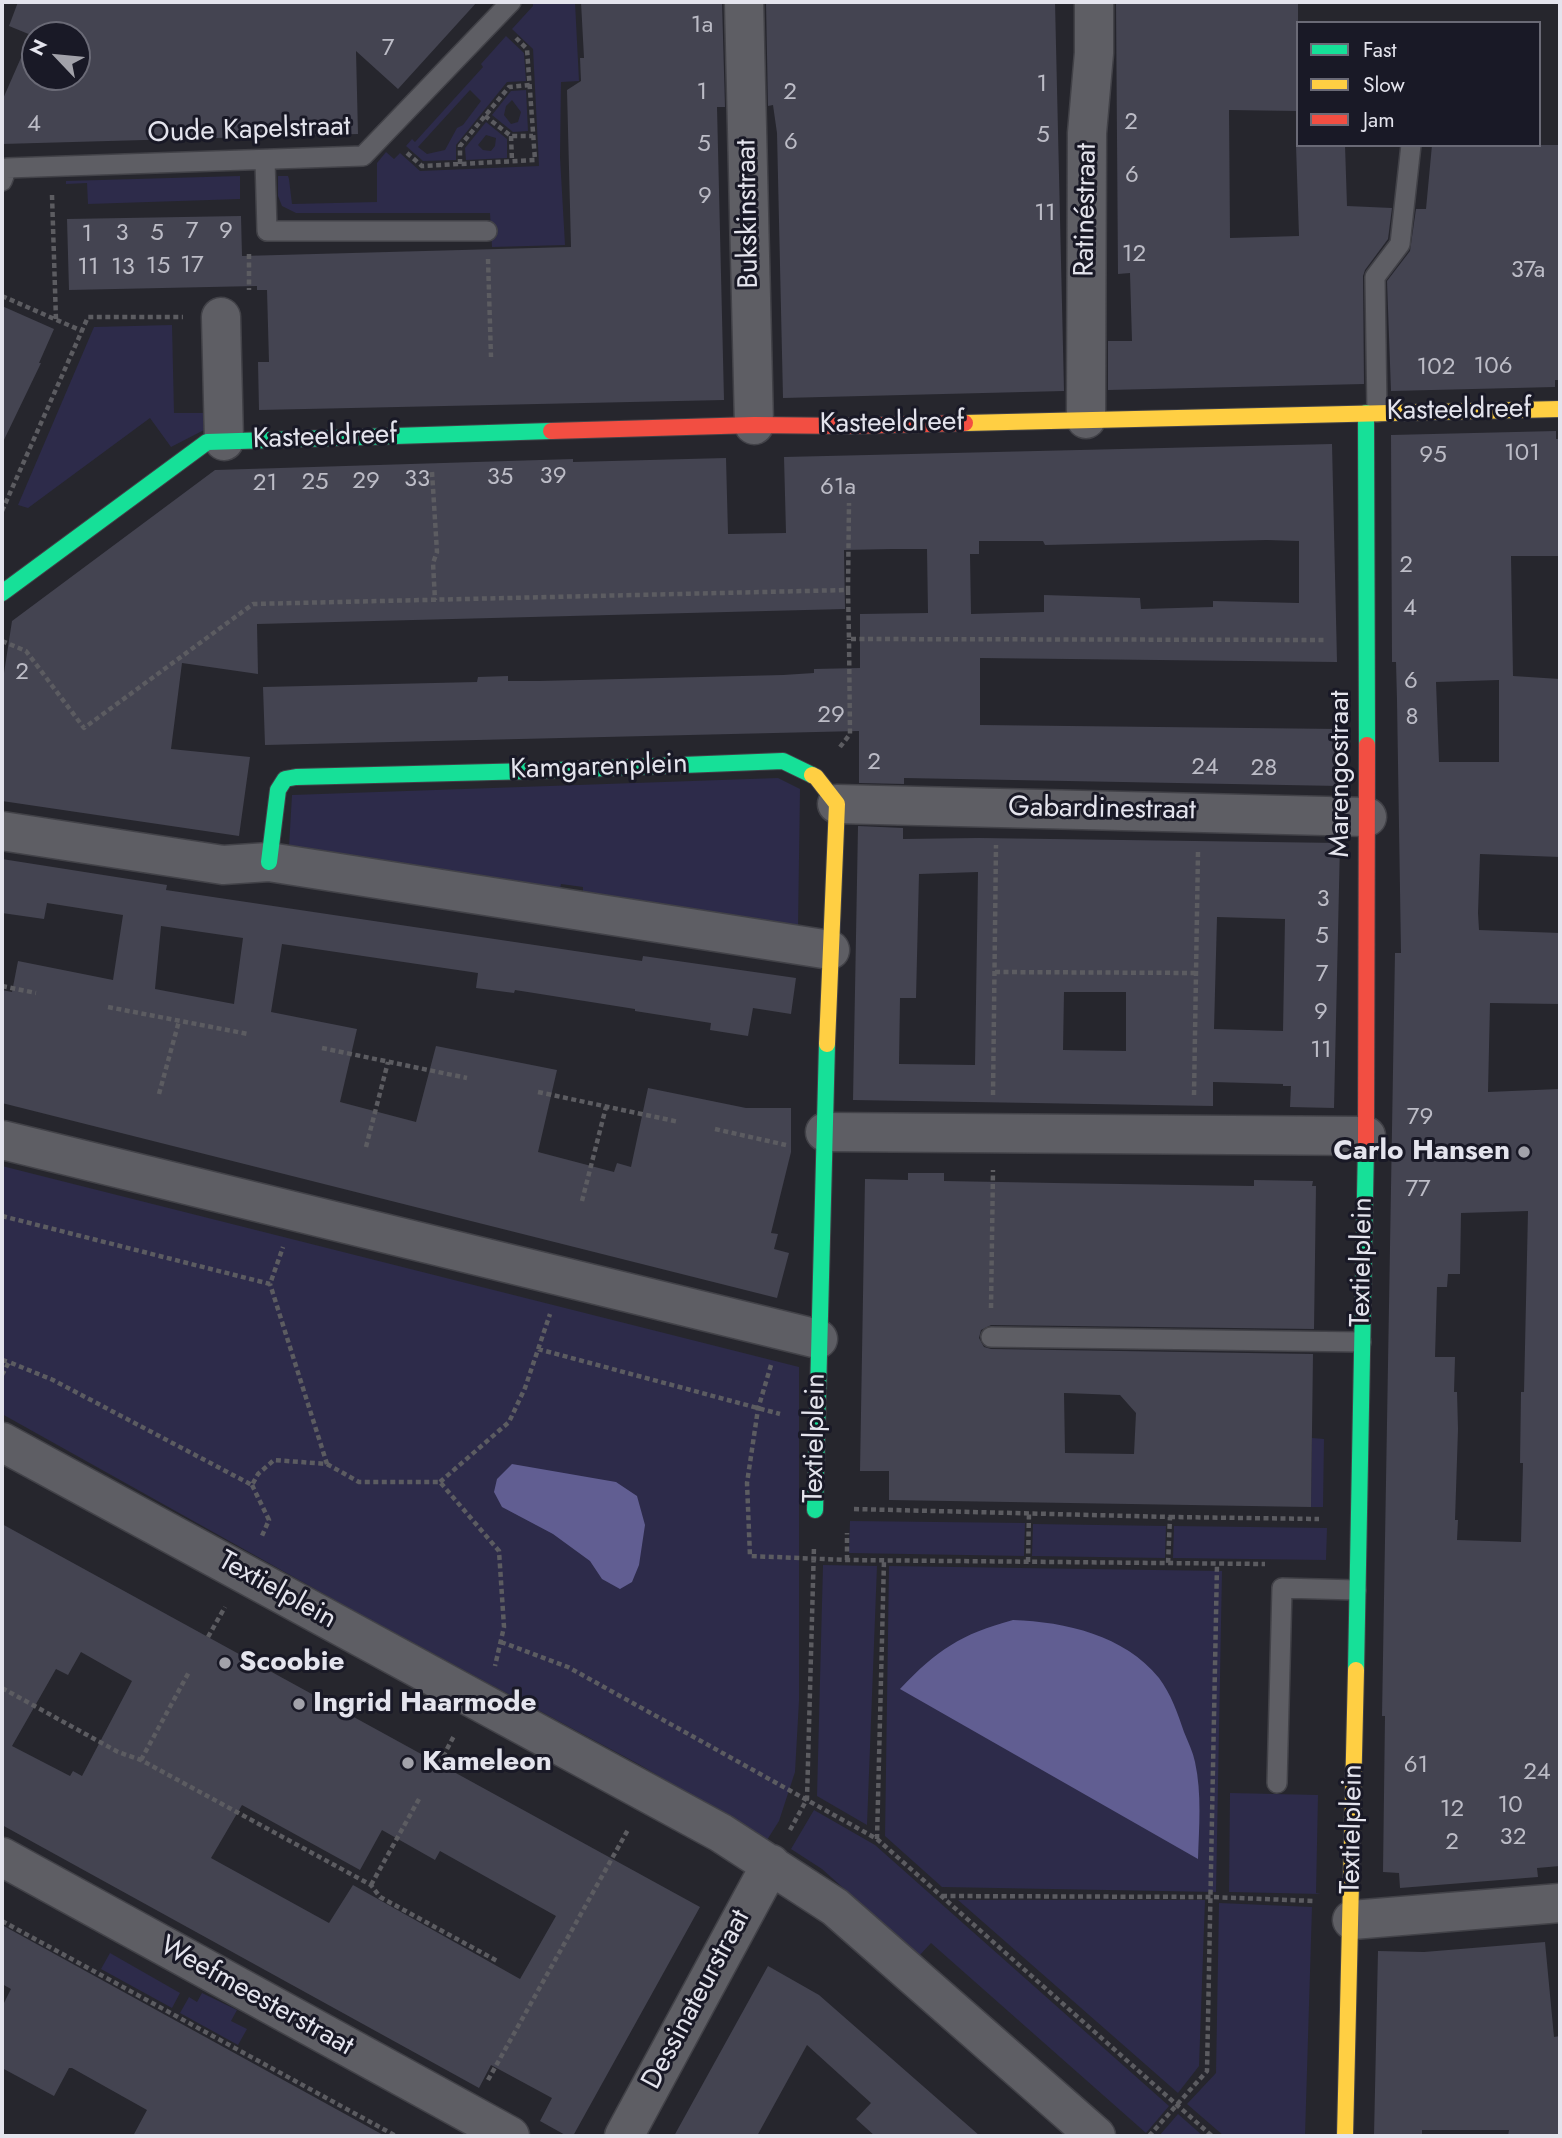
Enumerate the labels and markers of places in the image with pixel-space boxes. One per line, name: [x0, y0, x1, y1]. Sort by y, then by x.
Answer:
place label: Carlo Hansen: [1333, 1135, 1510, 1169]
marker: Carlo Hansen: [1516, 1144, 1532, 1160]
place label: Scoobie: [239, 1646, 344, 1680]
marker: Scoobie: [217, 1655, 233, 1671]
place label: Ingrid Haarmode: [313, 1687, 537, 1721]
marker: Ingrid Haarmode: [291, 1696, 307, 1712]
place label: Kameleon: [422, 1746, 552, 1780]
marker: Kameleon: [400, 1755, 416, 1771]

